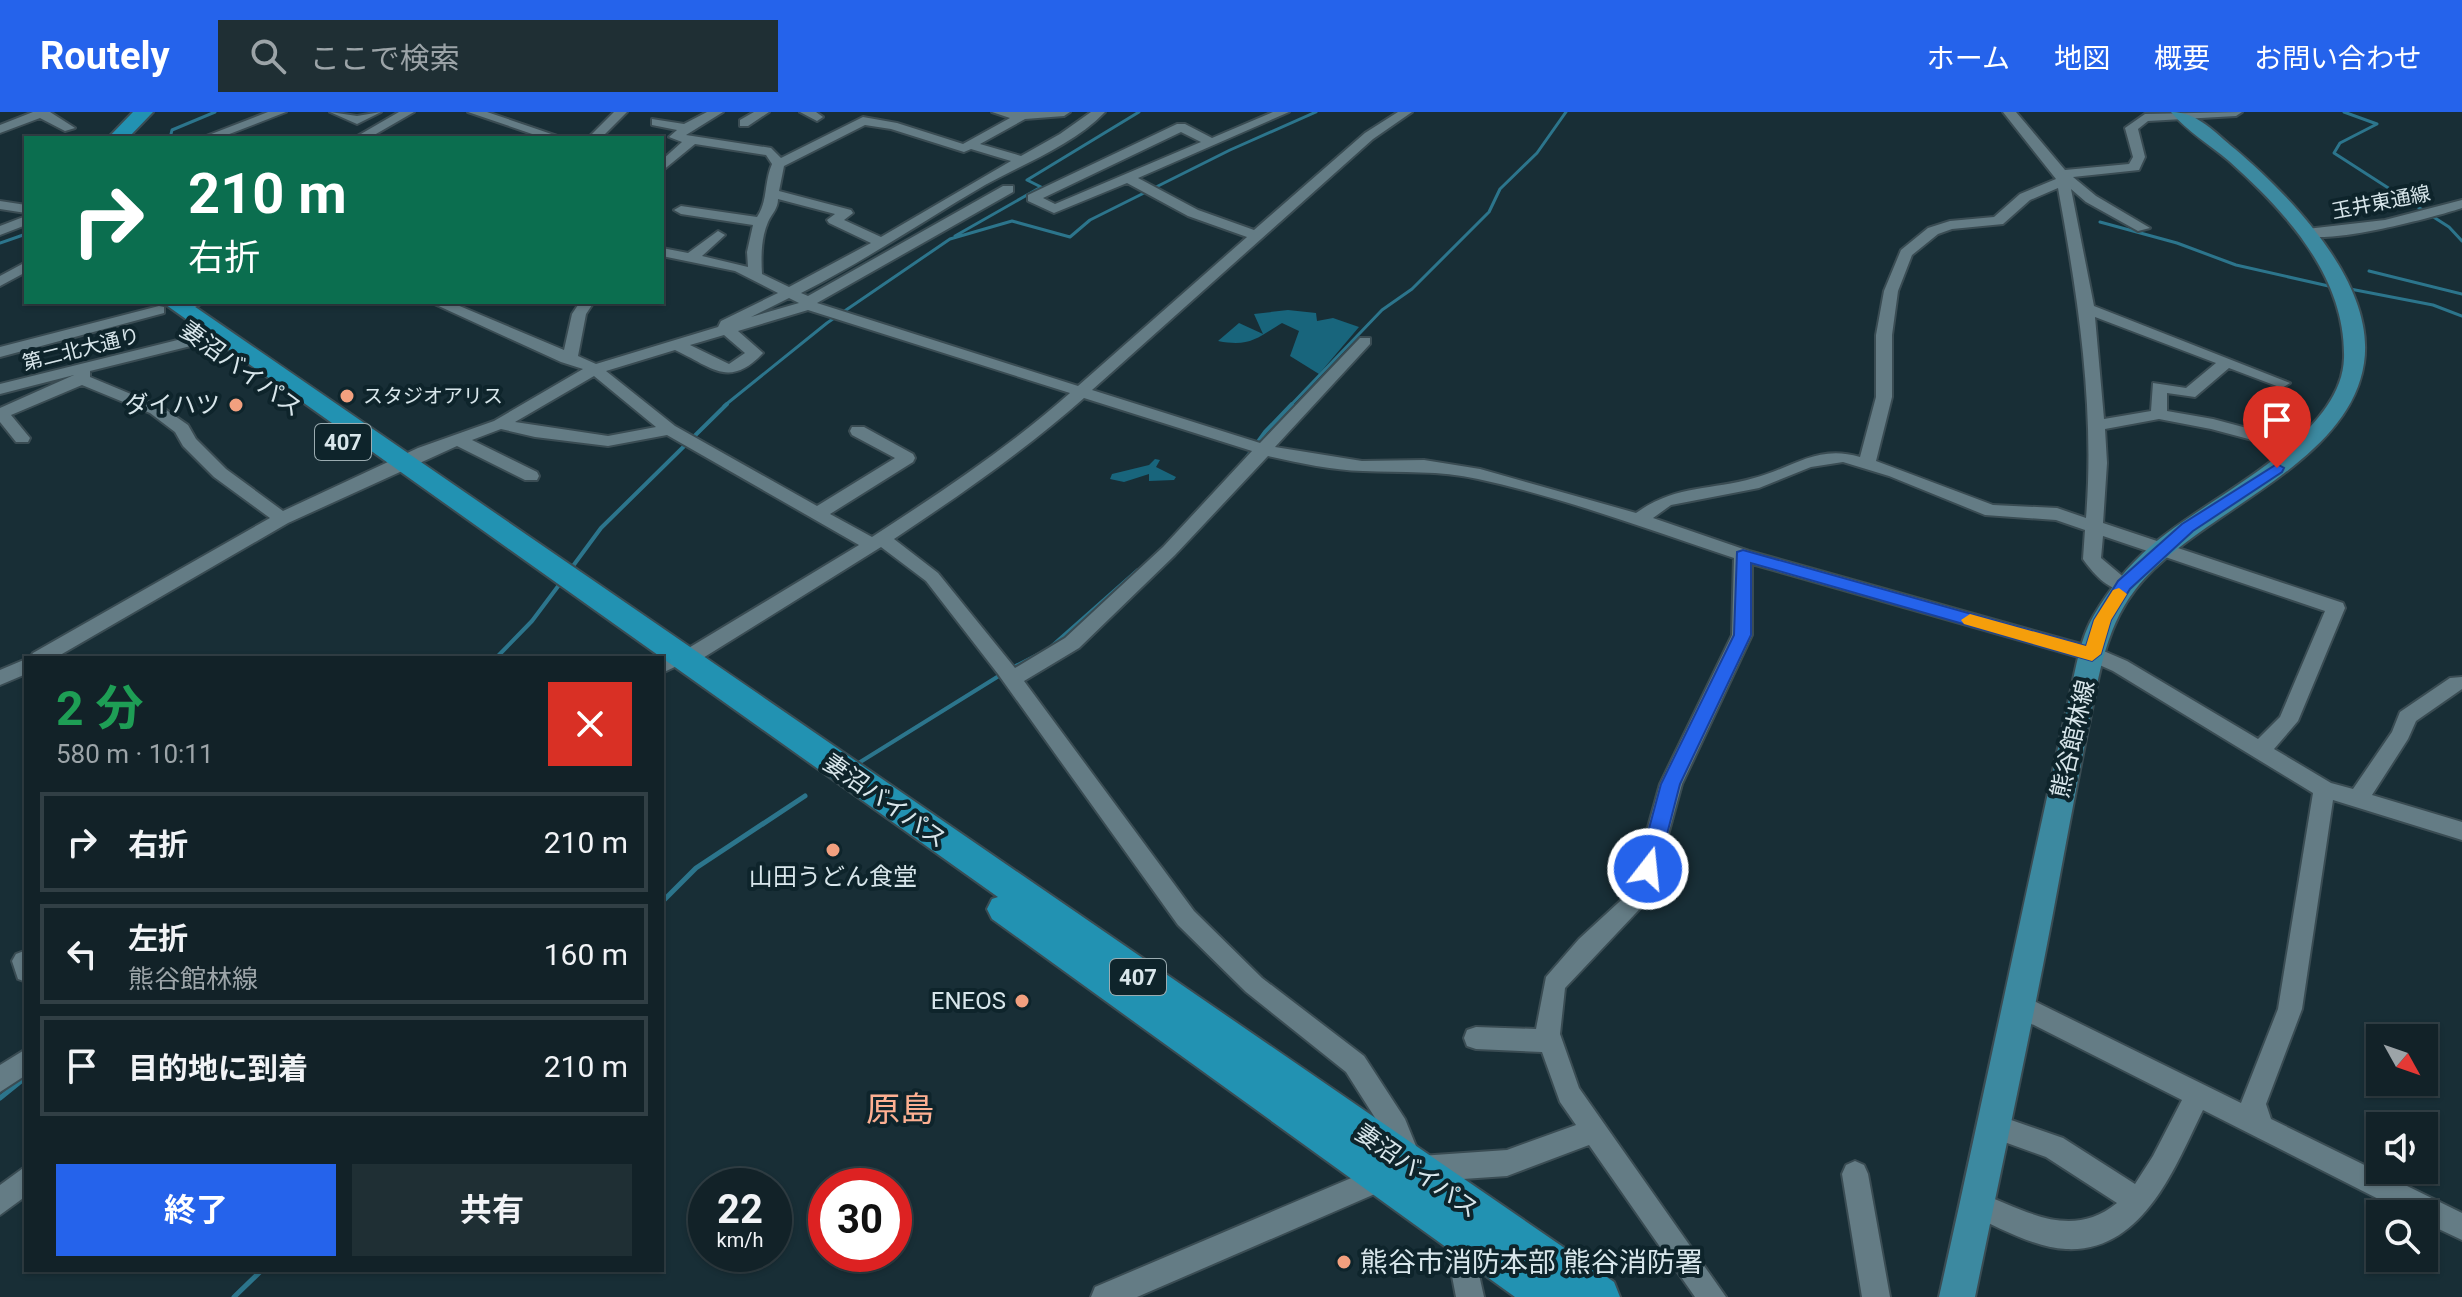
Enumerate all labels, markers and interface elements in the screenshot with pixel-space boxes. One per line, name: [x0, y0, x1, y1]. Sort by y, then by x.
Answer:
search box: [218, 20, 778, 92]
text: Routely: [40, 34, 170, 78]
icon: search: [246, 34, 290, 78]
text: ここで検索: [310, 41, 460, 76]
text: ホーム: [1927, 42, 2010, 75]
text: 地図: [2054, 42, 2110, 75]
text: 概要: [2154, 42, 2210, 75]
text: お問い合わせ: [2254, 42, 2422, 75]
text: 210 m: [188, 161, 347, 227]
icon: right: [56, 168, 160, 272]
street label: 玉井東通線: [2330, 181, 2432, 223]
text: 右折: [188, 237, 260, 279]
street label: 妻沼バイパス: [175, 315, 307, 423]
street label: 第二北大通り: [20, 323, 142, 375]
place label: スタジオアリス: [363, 384, 503, 408]
pin: [2243, 386, 2311, 468]
marker: スタジオアリス: [338, 387, 356, 405]
place label: ダイハツ: [124, 391, 220, 419]
marker: ダイハツ: [227, 396, 245, 414]
icon: arrive: [2255, 398, 2299, 442]
road number: 407: [315, 424, 371, 460]
street label: 熊谷館林線: [2046, 677, 2100, 801]
text: 2 分: [56, 680, 143, 737]
button: close: [548, 682, 632, 766]
text: 580 m · 10:11: [56, 739, 214, 769]
street label: 妻沼バイパス: [818, 748, 952, 854]
icon: right: [60, 820, 104, 864]
text: 210 m: [544, 825, 628, 860]
text: 右折: [128, 827, 188, 862]
position arrow: [1606, 827, 1690, 911]
marker: 山田うどん食堂: [824, 841, 842, 859]
place label: 山田うどん食堂: [749, 863, 917, 891]
text: 左折: [128, 921, 188, 956]
icon: left: [60, 932, 104, 976]
text: 160 m: [544, 937, 628, 972]
road number: 407: [1110, 959, 1166, 995]
text: 熊谷館林線: [128, 964, 258, 994]
place label: ENEOS: [931, 987, 1006, 1015]
marker: ENEOS: [1013, 992, 1031, 1010]
north arrow: [2366, 1024, 2438, 1096]
map controls: [2366, 1024, 2438, 1272]
icon: arrive: [60, 1044, 104, 1088]
text: 210 m: [544, 1049, 628, 1084]
text: 目的地に到着: [128, 1051, 308, 1086]
district label: 原島: [866, 1089, 934, 1129]
button: sound: [2366, 1112, 2438, 1184]
street label: 妻沼バイパス: [1350, 1118, 1484, 1224]
button: 終了: [56, 1164, 336, 1256]
button: 共有: [352, 1164, 632, 1256]
speed limit sign: 30: [808, 1168, 912, 1272]
text: 22: [717, 1186, 763, 1233]
button: search: [2366, 1200, 2438, 1272]
text: km/h: [717, 1228, 763, 1252]
place label: 熊谷市消防本部 熊谷消防署: [1360, 1246, 1703, 1279]
marker: 熊谷市消防本部 熊谷消防署: [1335, 1253, 1353, 1271]

